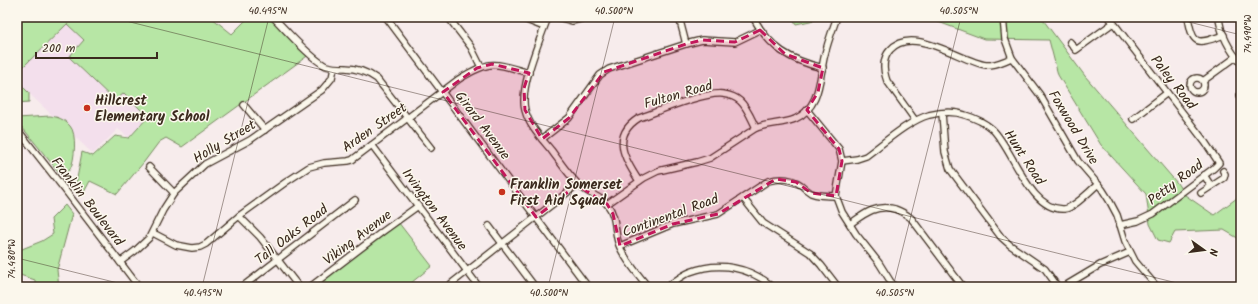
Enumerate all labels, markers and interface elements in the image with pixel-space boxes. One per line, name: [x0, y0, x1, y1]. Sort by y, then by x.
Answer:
text: 40.495°N: [249, 3, 288, 19]
text: 40.500°N: [595, 3, 633, 19]
text: 40.505°N: [940, 3, 979, 19]
text: 74.490°W: [1240, 14, 1256, 54]
scale bar: [36, 34, 157, 60]
text: 200 m: [42, 39, 76, 58]
street label: Paley Road: [1145, 51, 1202, 115]
street label: Fulton Road: [641, 74, 716, 115]
street label: Girard Avenue: [449, 86, 516, 165]
street label: Foxwood Drive: [1042, 86, 1104, 170]
place label: Hillcrest Elementary School: [95, 90, 210, 128]
street label: Arden Street: [338, 97, 412, 158]
marker: Hillcrest Elementary School: [82, 103, 92, 113]
street label: Holly Street: [189, 114, 261, 169]
street label: Hunt Road: [998, 125, 1051, 191]
street label: Franklin Boulevard: [45, 152, 130, 252]
street label: Petty Road: [1143, 154, 1209, 211]
street label: Irvington Avenue: [396, 164, 473, 256]
place label: Franklin Somerset First Aid Squad: [510, 174, 623, 212]
marker: Franklin Somerset First Aid Squad: [497, 187, 507, 197]
street label: Continental Road: [619, 188, 723, 244]
street label: Tall Oaks Road: [250, 198, 334, 271]
street label: Viking Avenue: [318, 204, 397, 271]
north arrow: [1184, 230, 1224, 270]
text: 74.480°W: [4, 239, 20, 279]
text: N: [1203, 247, 1222, 258]
text: 40.495°N: [184, 285, 223, 301]
text: 40.500°N: [530, 285, 568, 301]
text: 40.505°N: [876, 285, 915, 301]

